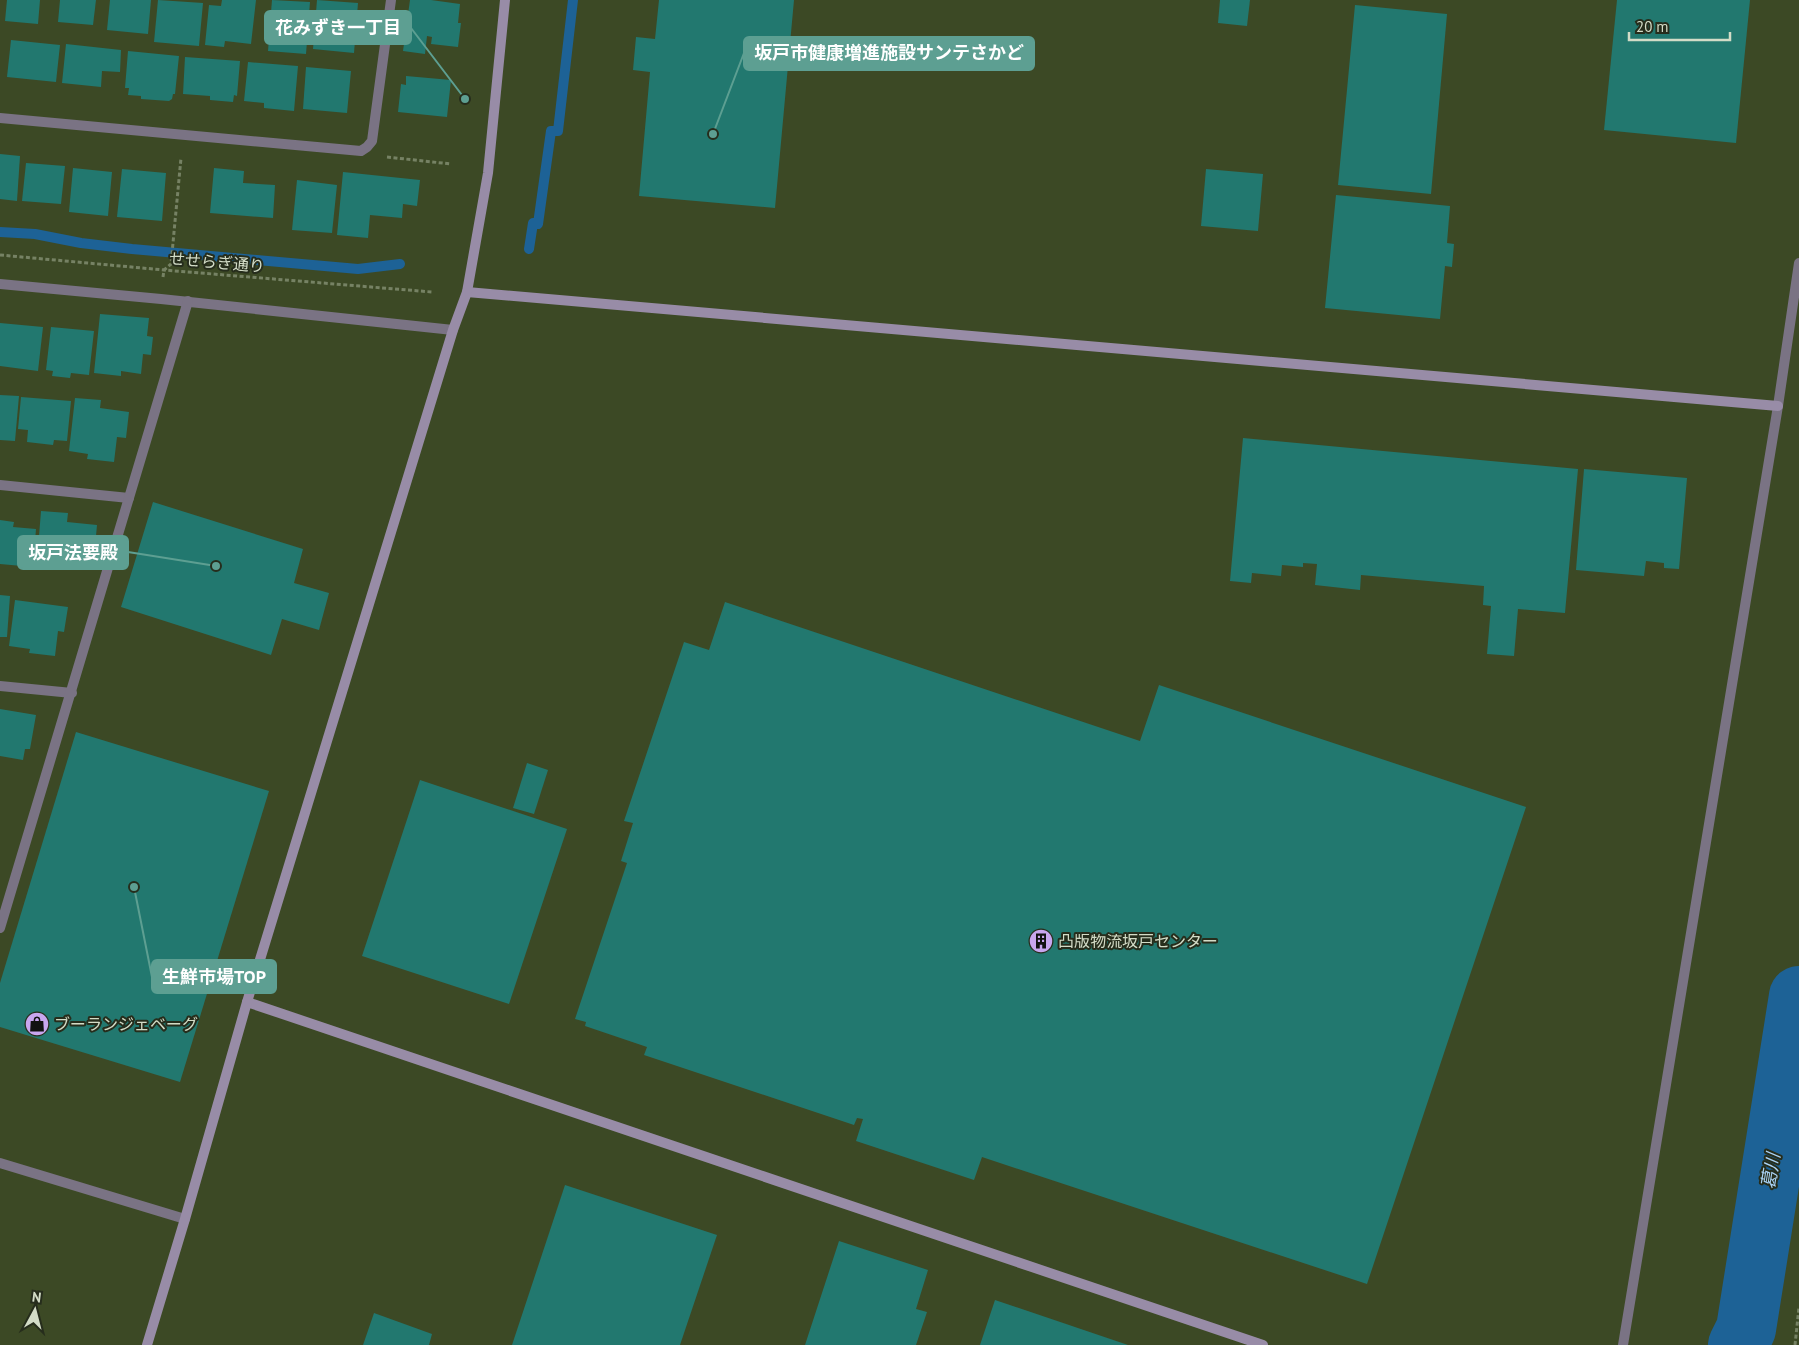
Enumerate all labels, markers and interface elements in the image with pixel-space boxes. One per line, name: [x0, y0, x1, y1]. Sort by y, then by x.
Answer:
scale bar: [1629, 10, 1730, 42]
callout: 花みずき一丁目: [265, 11, 411, 44]
text: 花みずき一丁目: [275, 16, 401, 39]
text: 20 m: [1636, 17, 1669, 36]
callout: 坂戸市健康増進施設サンテさかど: [744, 37, 1034, 70]
text: 坂戸市健康増進施設サンテさかど: [754, 41, 1024, 64]
street label: せせらぎ通り: [168, 248, 266, 276]
callout: 坂戸法要殿: [18, 536, 128, 569]
text: 坂戸法要殿: [28, 541, 118, 564]
building icon: 凸版物流坂戸センター: [1028, 928, 1054, 954]
place label: 凸版物流坂戸センター: [1058, 931, 1218, 951]
callout: 生鮮市場TOP: [152, 960, 276, 993]
text: 生鮮市場TOP: [162, 965, 266, 988]
shop icon: ブーランジェベーグ: [24, 1011, 50, 1037]
place label: ブーランジェベーグ: [54, 1014, 198, 1034]
water label: 葛川: [1756, 1149, 1785, 1190]
north arrow: [10, 1285, 60, 1335]
text: N: [31, 1288, 42, 1307]

